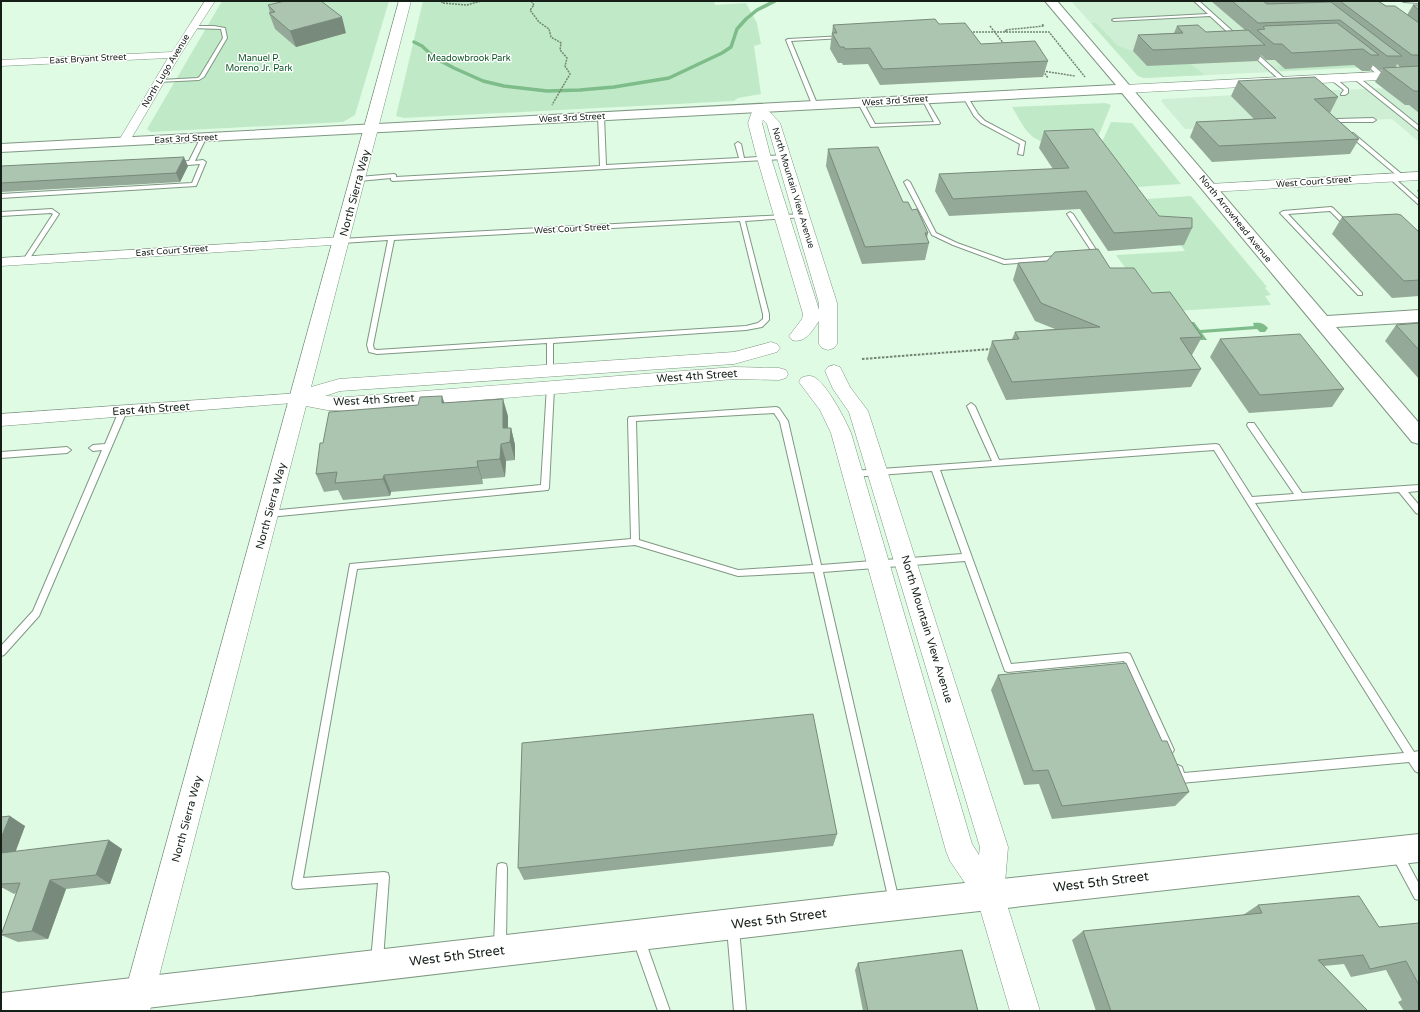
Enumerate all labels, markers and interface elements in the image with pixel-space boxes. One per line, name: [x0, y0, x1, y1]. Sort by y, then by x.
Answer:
street label: North Lugo Avenue: [140, 32, 192, 110]
street label: East Bryant Street: [49, 51, 127, 67]
park label: Manuel P. Moreno Jr. Park: [225, 53, 293, 74]
park label: Meadowbrook Park: [427, 53, 511, 64]
street label: West 3rd Street: [861, 93, 929, 109]
street label: West 3rd Street: [538, 111, 606, 125]
street label: North Mountain View Avenue: [769, 126, 817, 250]
street label: East 3rd Street: [154, 132, 219, 146]
street label: North Sierra Way: [337, 148, 373, 238]
street label: North Arrowhead Avenue: [1196, 173, 1274, 265]
street label: West Court Street: [1276, 174, 1353, 190]
street label: West Court Street: [534, 221, 611, 236]
street label: East Court Street: [135, 243, 209, 259]
street label: West 4th Street: [656, 367, 738, 385]
street label: West 4th Street: [333, 391, 415, 409]
street label: East 4th Street: [112, 400, 190, 418]
street label: North Sierra Way: [253, 461, 289, 551]
street label: North Mountain View Avenue: [898, 554, 956, 704]
street label: North Sierra Way: [169, 774, 205, 864]
street label: West 5th Street: [1052, 868, 1150, 896]
street label: West 5th Street: [730, 905, 828, 933]
street label: West 5th Street: [408, 942, 506, 970]

